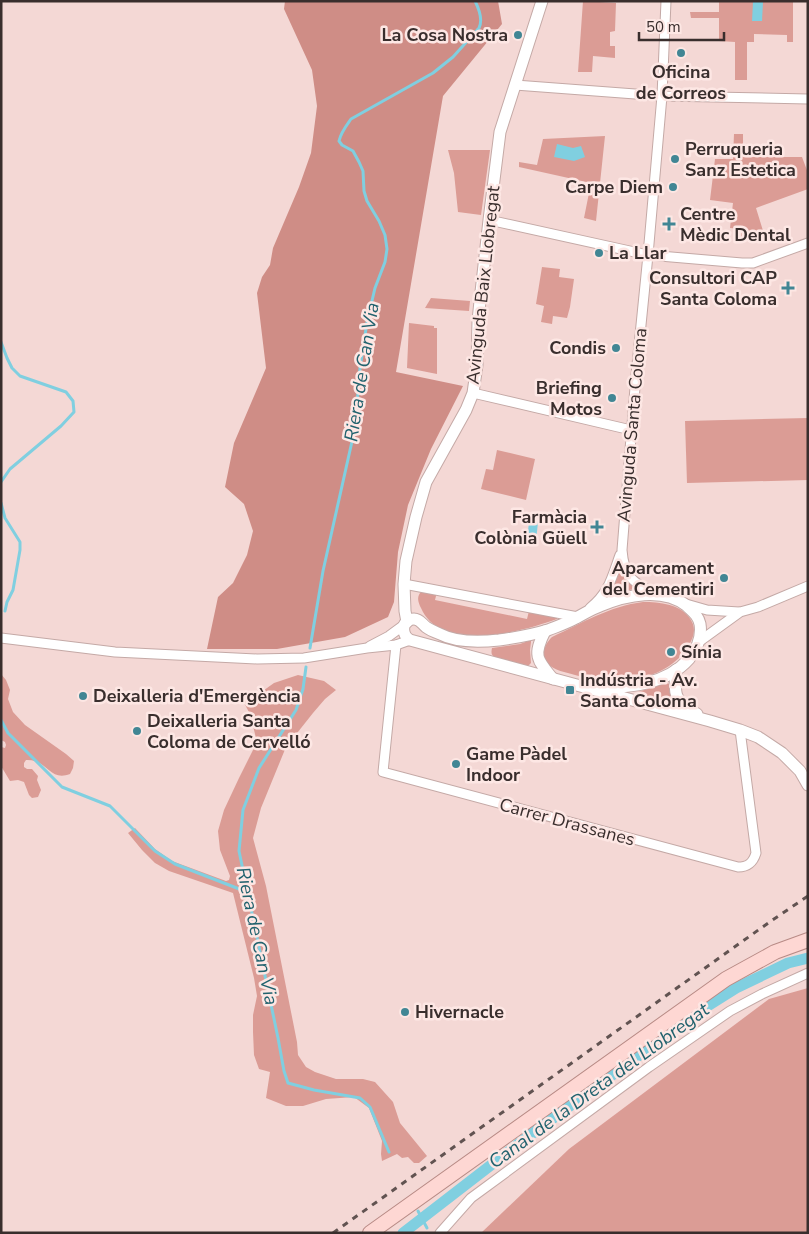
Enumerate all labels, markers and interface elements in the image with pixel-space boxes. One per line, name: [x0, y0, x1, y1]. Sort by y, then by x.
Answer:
scale bar: [639, 10, 724, 42]
text: 50 m: [646, 17, 681, 37]
place label: La Cosa Nostra: [381, 23, 508, 47]
marker: La Cosa Nostra: [512, 29, 524, 41]
marker: Oficina de Correos: [675, 47, 687, 59]
place label: Oficina de Correos: [636, 60, 726, 105]
place label: Perruqueria Sanz Estetica: [685, 137, 796, 182]
marker: Perruqueria Sanz Estetica: [669, 153, 681, 165]
place label: Carpe Diem: [565, 175, 663, 199]
marker: Carpe Diem: [667, 181, 679, 193]
street label: Avinguda Baix Llobregat: [461, 184, 505, 385]
place label: Centre Mèdic Dental: [680, 202, 791, 247]
marker: Centre Mèdic Dental: [662, 217, 676, 231]
place label: La Llar: [609, 241, 667, 265]
marker: La Llar: [593, 247, 605, 259]
place label: Consultori CAP Santa Coloma: [649, 266, 777, 311]
marker: Consultori CAP Santa Coloma: [781, 281, 795, 295]
water label: Riera de Can Via: [338, 300, 386, 444]
street label: Avinguda Santa Coloma: [612, 327, 652, 523]
place label: Condis: [549, 336, 606, 360]
marker: Condis: [610, 342, 622, 354]
place label: Briefing Motos: [536, 376, 602, 421]
marker: Briefing Motos: [606, 392, 618, 404]
place label: Farmàcia Colònia Güell: [474, 505, 587, 550]
marker: Farmàcia Colònia Güell: [591, 521, 603, 533]
place label: Aparcament del Cementiri: [602, 556, 714, 601]
marker: Aparcament del Cementiri: [718, 572, 730, 584]
place label: Sínia: [681, 640, 722, 664]
marker: Sínia: [665, 646, 677, 658]
place label: Indústria - Av. Santa Coloma: [580, 668, 697, 713]
place label: Deixalleria d'Emergència: [93, 684, 301, 708]
marker: Indústria - Av. Santa Coloma: [564, 684, 576, 696]
marker: Deixalleria d'Emergència: [77, 690, 89, 702]
place label: Deixalleria Santa Coloma de Cervelló: [147, 709, 311, 754]
marker: Deixalleria Santa Coloma de Cervelló: [131, 725, 143, 737]
place label: Game Pàdel Indoor: [466, 742, 567, 787]
marker: Game Pàdel Indoor: [450, 758, 462, 770]
street label: Carrer Drassanes: [497, 792, 637, 852]
water label: Riera de Can Via: [230, 864, 284, 1008]
water label: Canal de la Dreta del Llobregat: [483, 996, 716, 1175]
place label: Hivernacle: [415, 1000, 504, 1024]
marker: Hivernacle: [399, 1006, 411, 1018]

